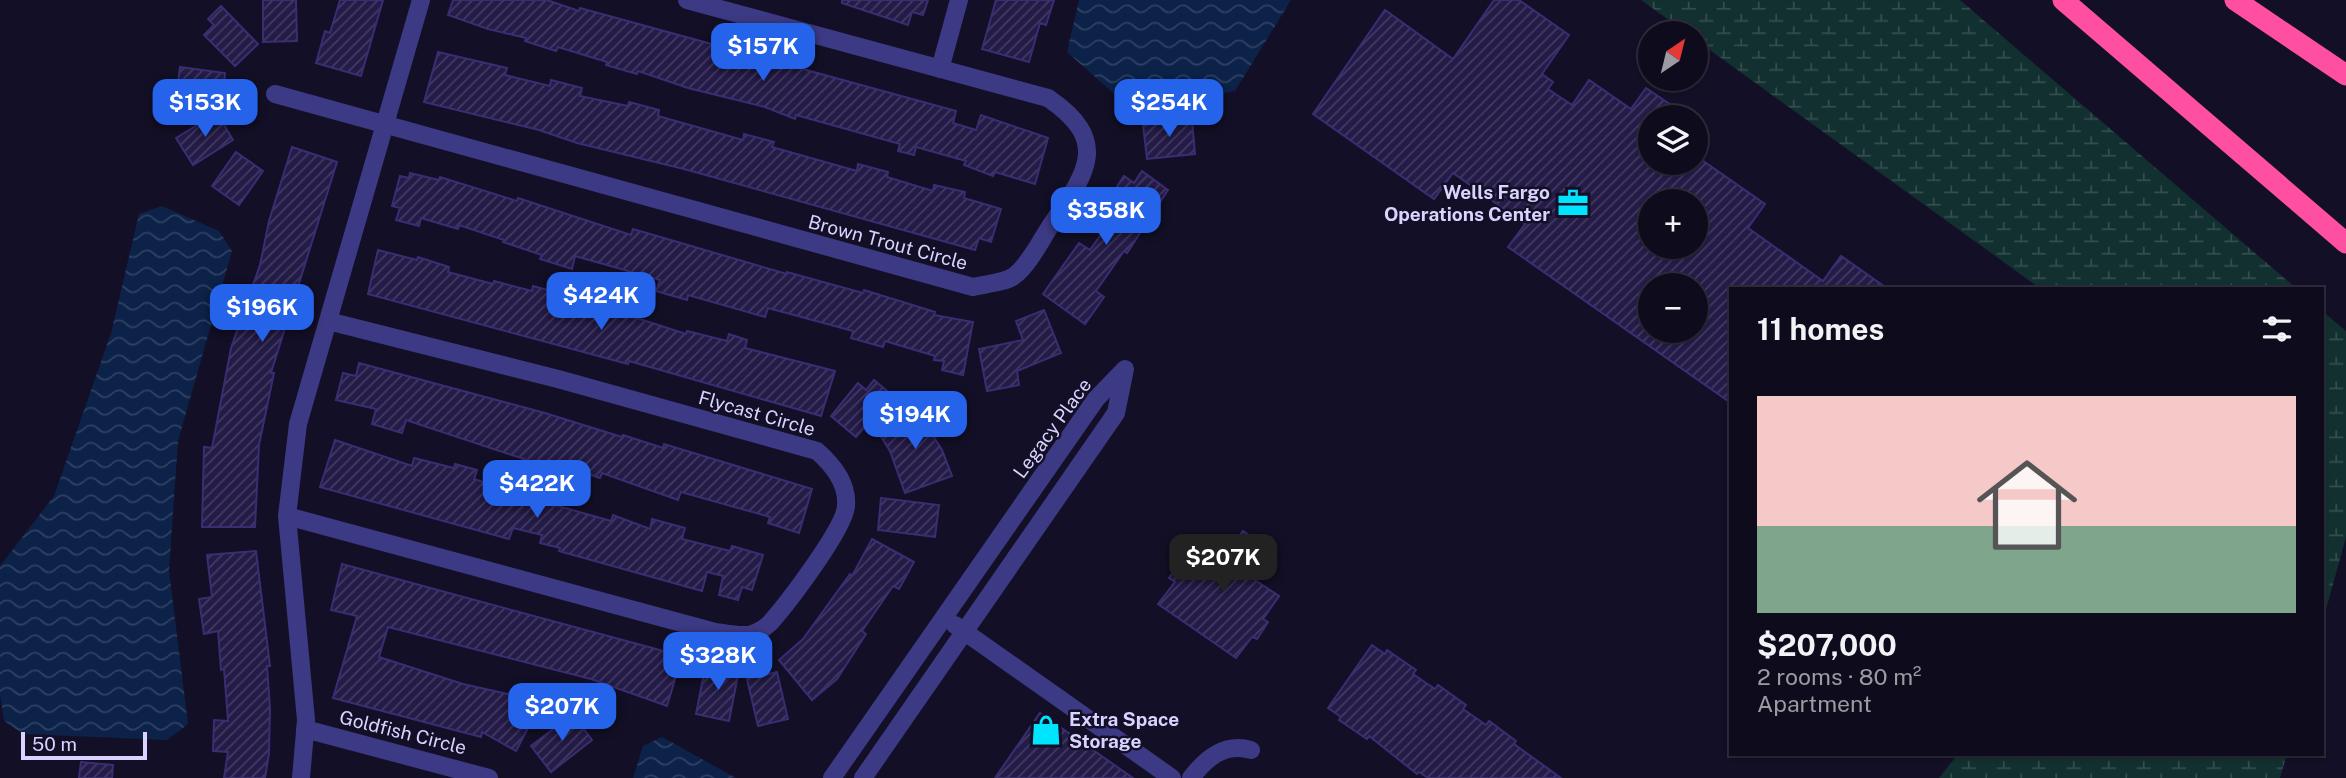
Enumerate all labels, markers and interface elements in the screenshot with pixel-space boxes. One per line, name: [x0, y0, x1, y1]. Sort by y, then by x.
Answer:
north arrow: [1638, 21, 1708, 91]
map controls: [1638, 21, 1708, 343]
pin: $157K: [714, 24, 812, 83]
text: $157K: [727, 32, 799, 59]
pin: $153K: [156, 80, 254, 139]
pin: $254K: [1120, 80, 1218, 139]
text: $153K: [169, 88, 241, 115]
text: $254K: [1130, 88, 1208, 115]
button: layers: [1638, 105, 1708, 175]
place label: Wells Fargo Operations Center: [1384, 181, 1550, 225]
office icon: Wells Fargo Operations Center: [1556, 186, 1590, 220]
pin: $358K: [1057, 188, 1155, 247]
button: +: [1638, 189, 1708, 259]
text: $358K: [1067, 196, 1145, 223]
street label: Brown Trout Circle: [806, 210, 970, 274]
pin: $424K: [552, 272, 650, 332]
button: −: [1638, 273, 1708, 343]
text: $424K: [563, 281, 639, 308]
pin: $196K: [213, 284, 311, 344]
text: $196K: [226, 293, 298, 320]
icon: filters: [2258, 310, 2296, 348]
text: 11 homes: [1757, 311, 1884, 347]
street label: Legacy Place: [1009, 374, 1095, 482]
street label: Flycast Circle: [696, 386, 818, 440]
pin: $194K: [866, 392, 964, 451]
text: $194K: [879, 400, 951, 427]
icon: home: [1964, 442, 2090, 568]
pin: $422K: [488, 461, 586, 520]
text: $422K: [499, 469, 575, 496]
pin: $207K: [1174, 534, 1272, 594]
text: $207K: [1185, 543, 1261, 570]
text: $207,000: [1757, 627, 1897, 663]
pin: $328K: [669, 632, 767, 692]
text: $328K: [679, 641, 757, 668]
text: 2 rooms · 80 m²: [1757, 663, 1922, 690]
pin: $207K: [513, 684, 611, 743]
text: Apartment: [1757, 690, 1872, 717]
text: $207K: [524, 692, 600, 719]
street label: Goldfish Circle: [337, 706, 469, 758]
place label: Extra Space Storage: [1069, 708, 1179, 752]
shop icon: Extra Space Storage: [1029, 713, 1063, 747]
scale bar: [21, 729, 147, 761]
text: 50 m: [32, 733, 77, 755]

